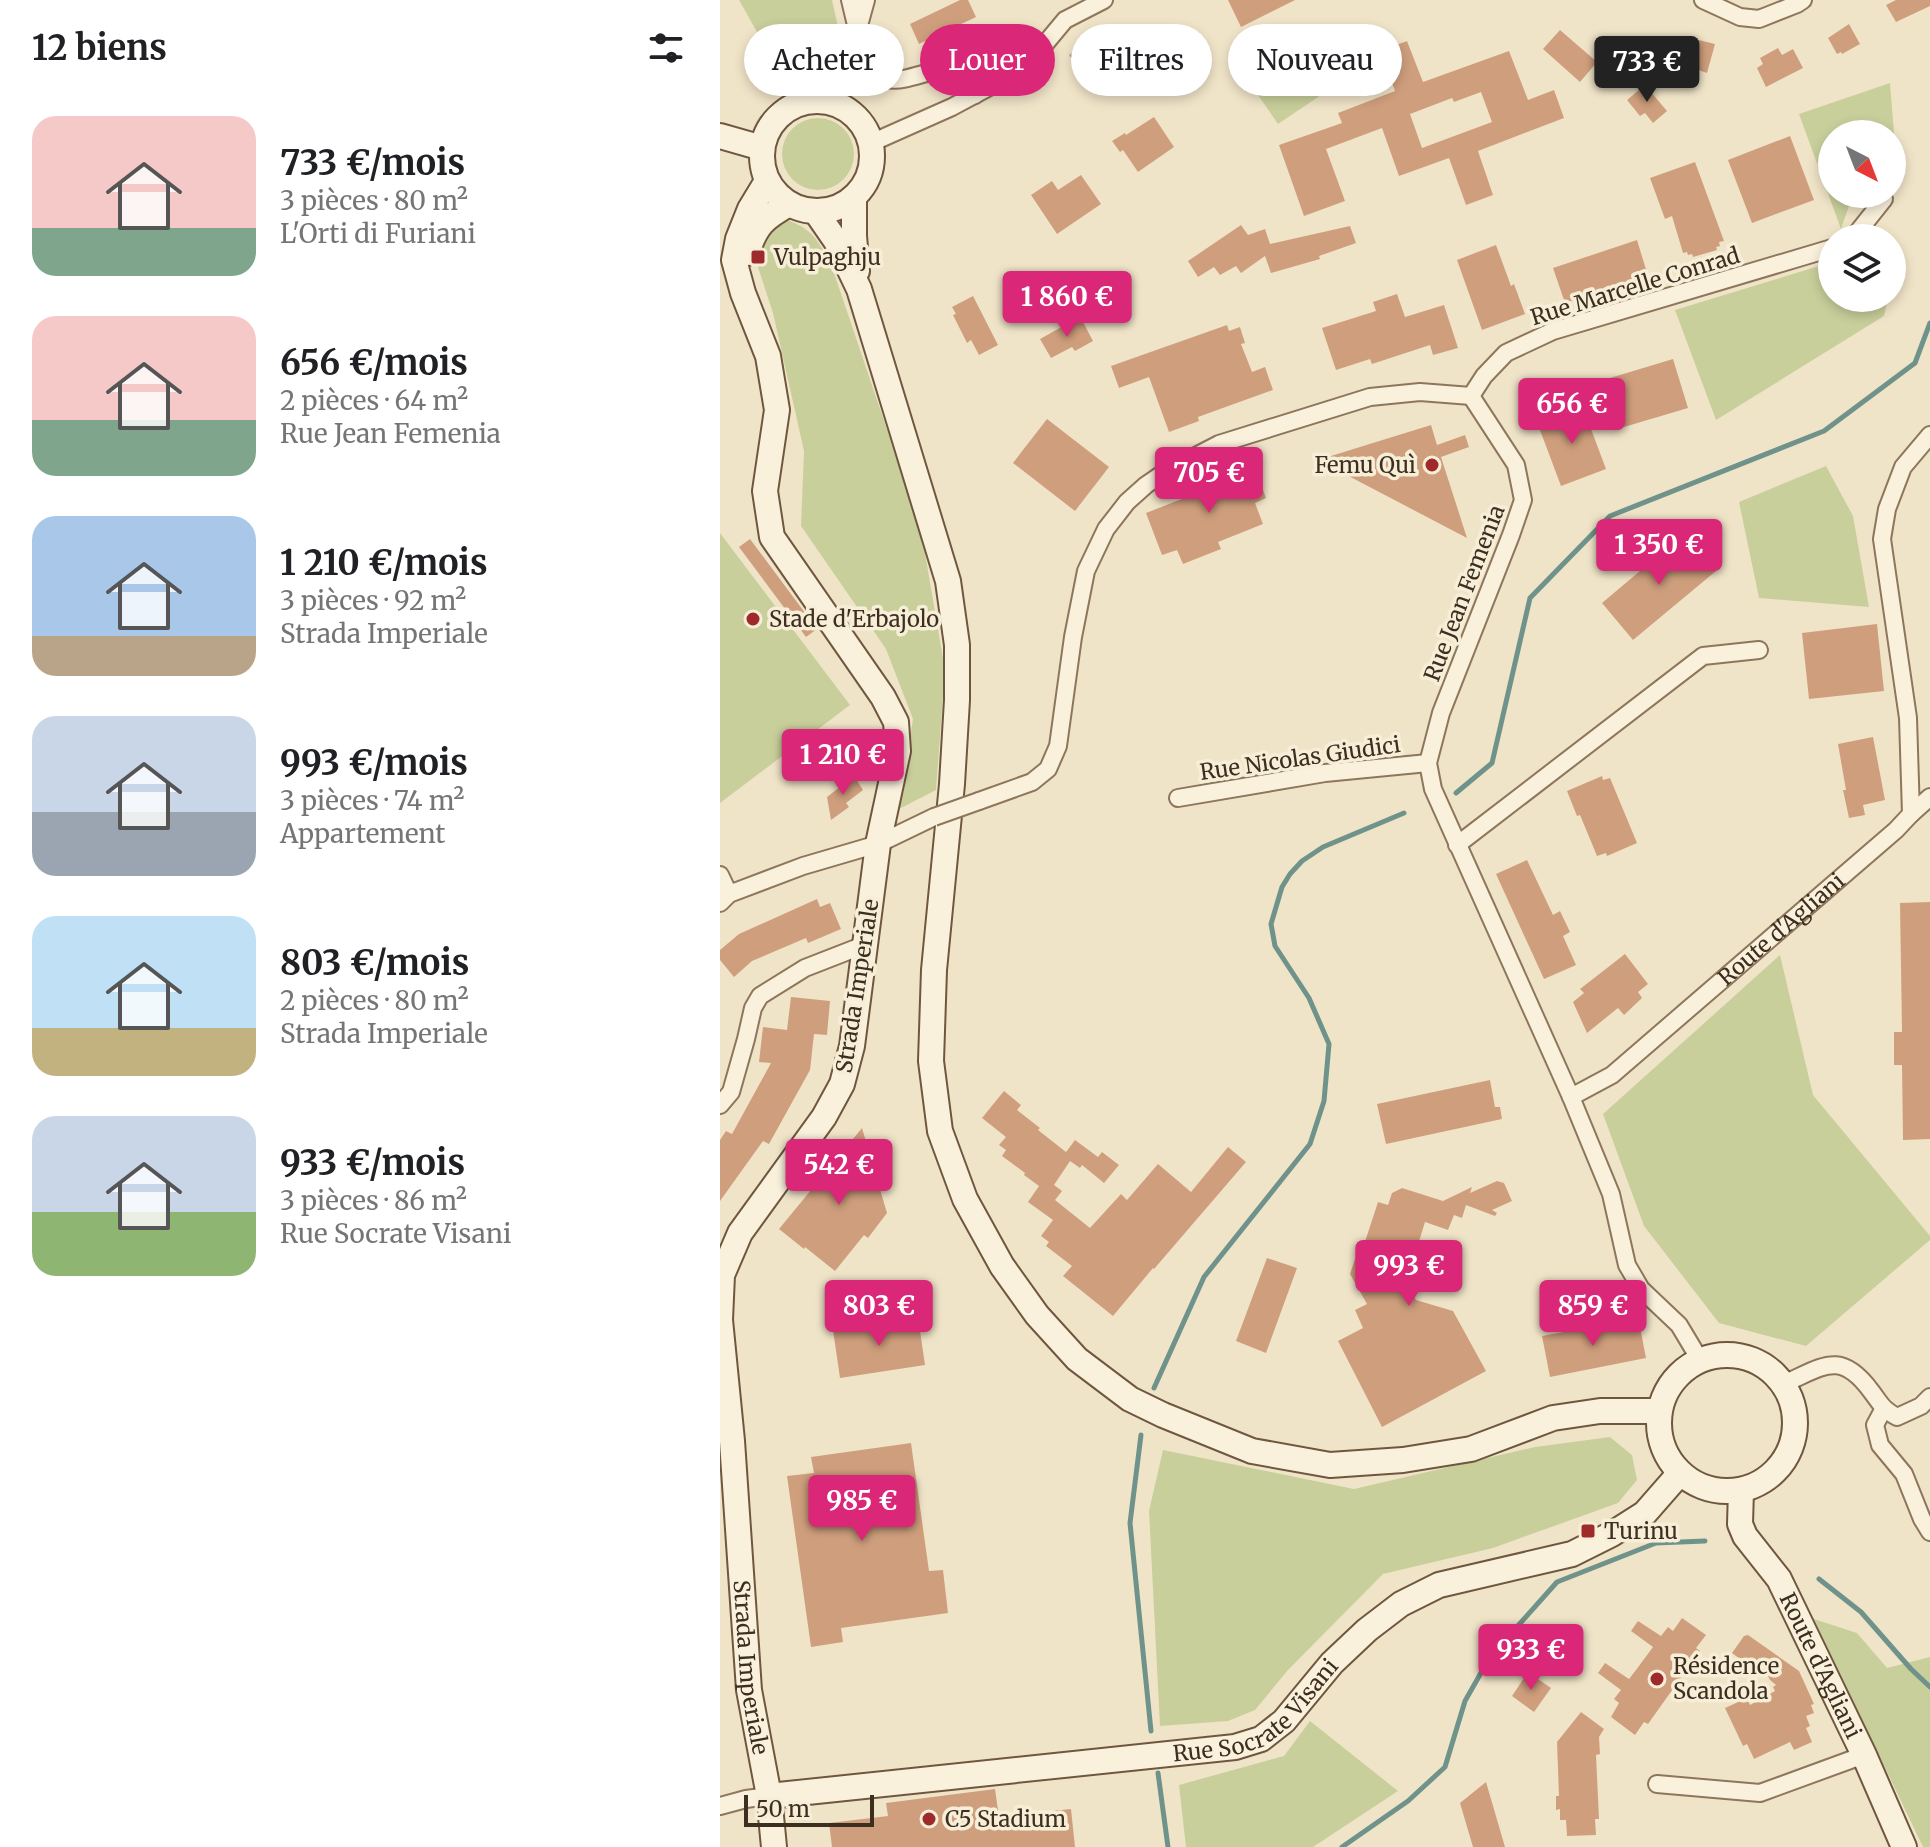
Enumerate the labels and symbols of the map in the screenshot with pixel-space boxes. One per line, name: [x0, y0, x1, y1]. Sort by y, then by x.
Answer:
pin: 733 €: [1591, 36, 1703, 104]
north arrow: [1818, 120, 1906, 208]
street label: Rue Marcelle Conrad: [1527, 241, 1743, 331]
place label: Vulpaghju: [773, 243, 881, 271]
marker: Vulpaghju: [749, 248, 767, 266]
pin: 1 860 €: [993, 271, 1141, 339]
pin: 656 €: [1516, 378, 1628, 446]
pin: 705 €: [1153, 447, 1265, 515]
place label: Femu Quì: [1314, 451, 1416, 479]
marker: Femu Quì: [1423, 456, 1441, 474]
street label: Rue Jean Femenia: [1417, 501, 1511, 685]
pin: 1 350 €: [1585, 519, 1733, 587]
place label: Stade d'Erbajolo: [769, 605, 939, 633]
marker: Stade d'Erbajolo: [744, 610, 762, 628]
pin: 1 210 €: [769, 729, 917, 797]
street label: Rue Nicolas Giudici: [1198, 730, 1402, 786]
street label: Route d'Agliani: [1712, 867, 1850, 991]
street label: Strada Imperiale: [829, 897, 885, 1075]
pin: 542 €: [783, 1139, 895, 1207]
pin: 993 €: [1353, 1240, 1465, 1308]
pin: 803 €: [823, 1280, 935, 1348]
pin: 859 €: [1537, 1280, 1649, 1348]
pin: 985 €: [806, 1475, 918, 1543]
place label: Turinu: [1604, 1517, 1678, 1545]
marker: Turinu: [1579, 1522, 1597, 1540]
street label: Strada Imperiale: [728, 1579, 775, 1757]
street label: Route d'Agliani: [1774, 1588, 1868, 1743]
pin: 933 €: [1475, 1624, 1587, 1692]
place label: Résidence Scandola: [1673, 1652, 1779, 1705]
street label: Rue Socrate Visani: [1171, 1653, 1344, 1767]
marker: Résidence Scandola: [1648, 1670, 1666, 1688]
scale bar: [744, 1791, 874, 1827]
place label: C5 Stadium: [945, 1805, 1066, 1833]
marker: C5 Stadium: [920, 1810, 938, 1828]

